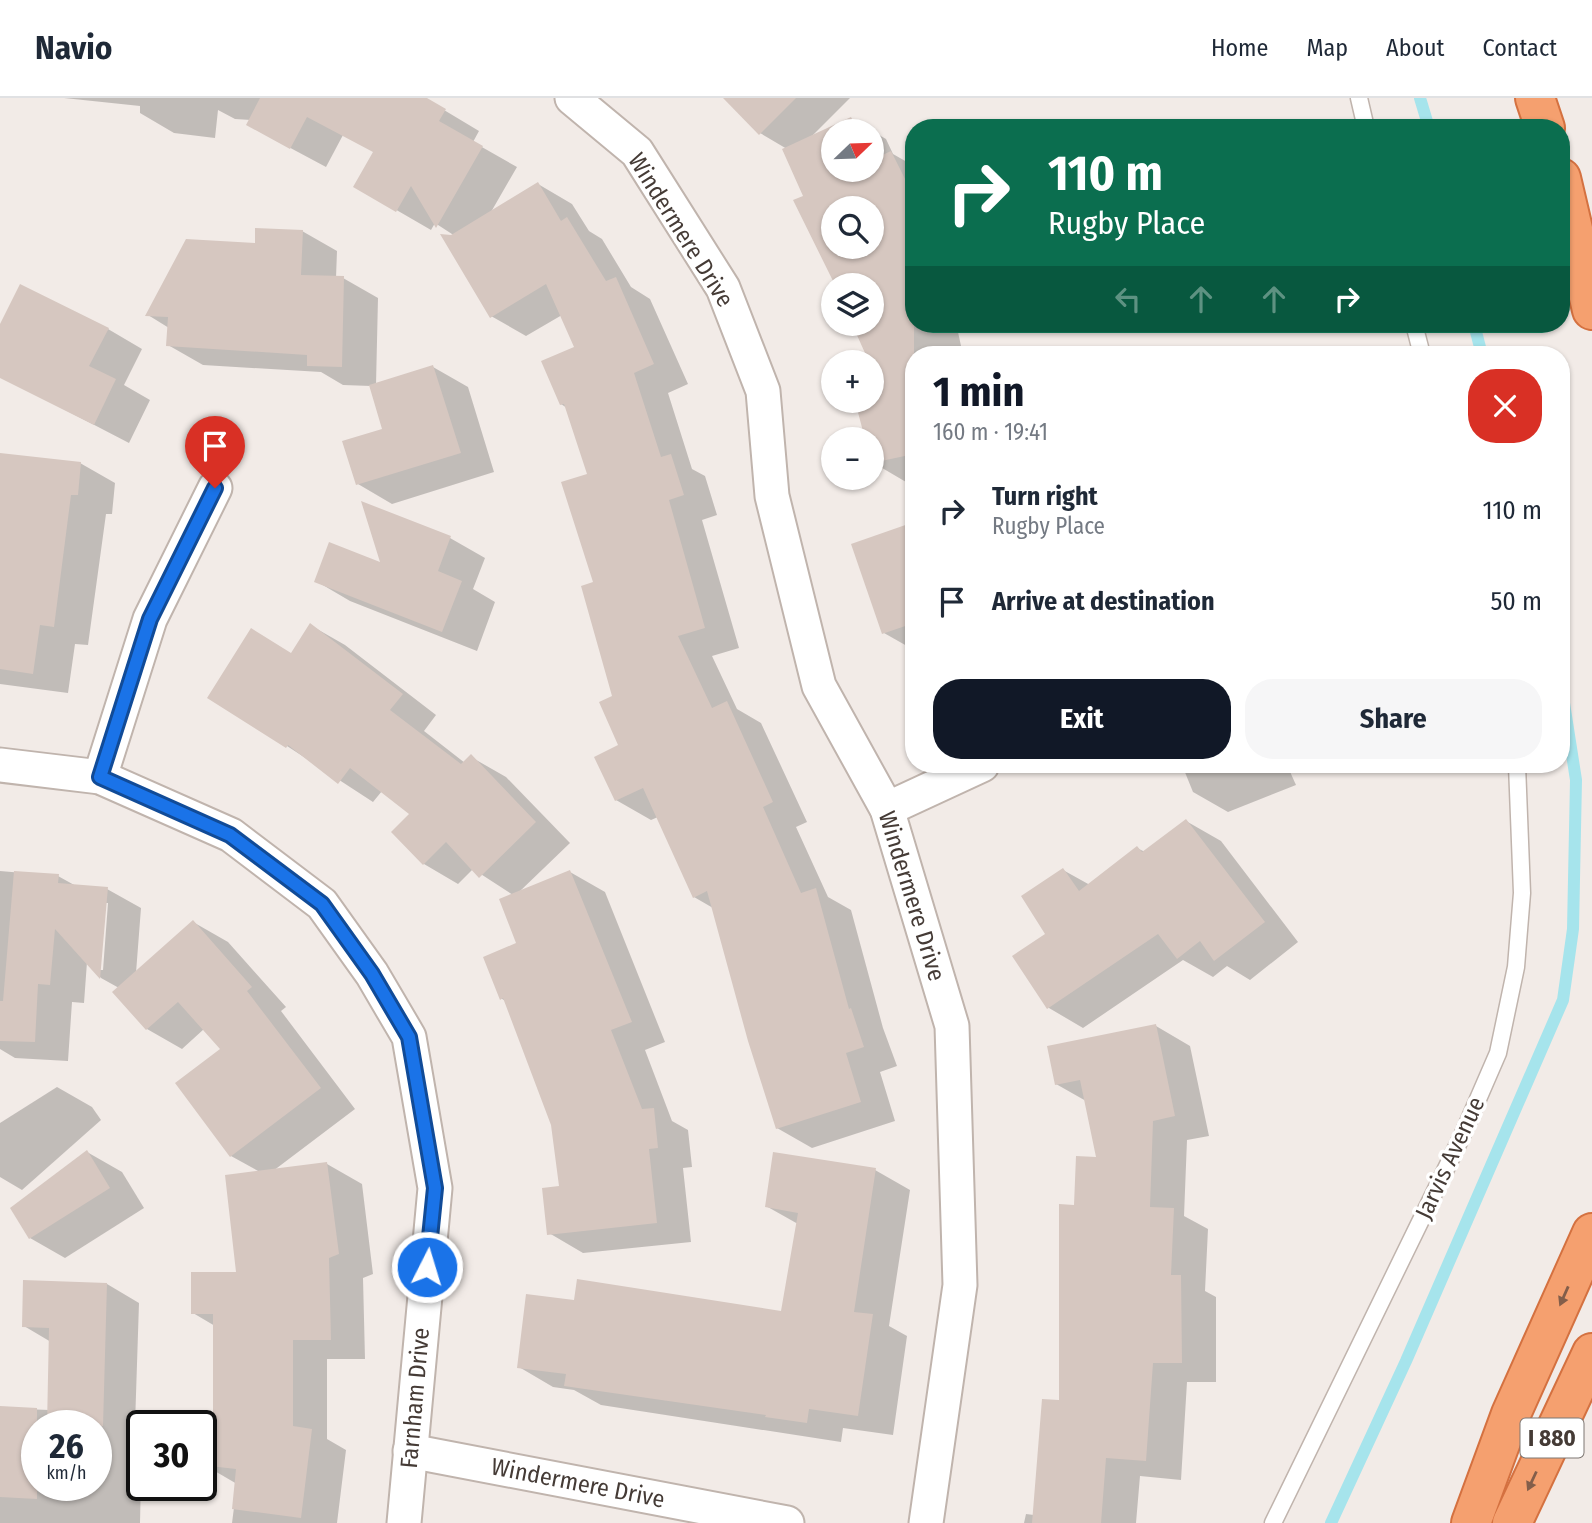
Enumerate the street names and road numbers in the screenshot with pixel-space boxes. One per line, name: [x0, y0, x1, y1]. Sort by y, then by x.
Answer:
street label: Windermere Drive: [622, 148, 740, 312]
street label: Windermere Drive: [873, 808, 951, 984]
street label: Jarvis Avenue: [1410, 1093, 1490, 1223]
street label: Farnham Drive: [395, 1326, 435, 1470]
road number: I 880: [1520, 1418, 1584, 1457]
street label: Windermere Drive: [489, 1452, 667, 1514]

